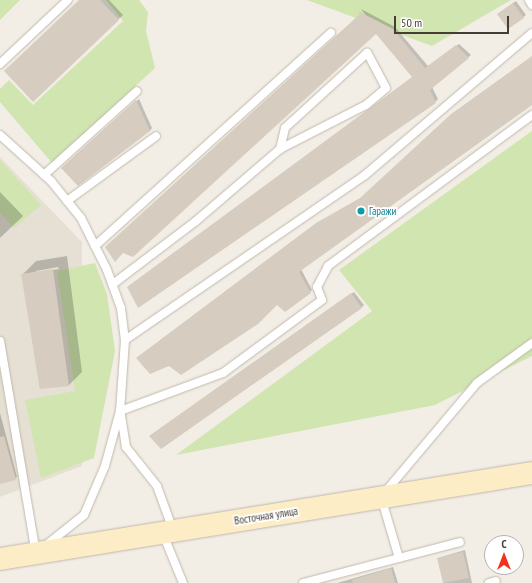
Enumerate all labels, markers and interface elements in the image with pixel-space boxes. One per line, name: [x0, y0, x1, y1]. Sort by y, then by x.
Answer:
scale bar: [396, 8, 511, 34]
text: 50 m: [401, 15, 422, 30]
place label: Гаражи: [369, 204, 396, 218]
marker: Гаражи: [356, 206, 366, 216]
street label: Восточная улица: [233, 504, 299, 528]
north arrow: [484, 535, 524, 575]
text: С: [501, 537, 507, 551]

